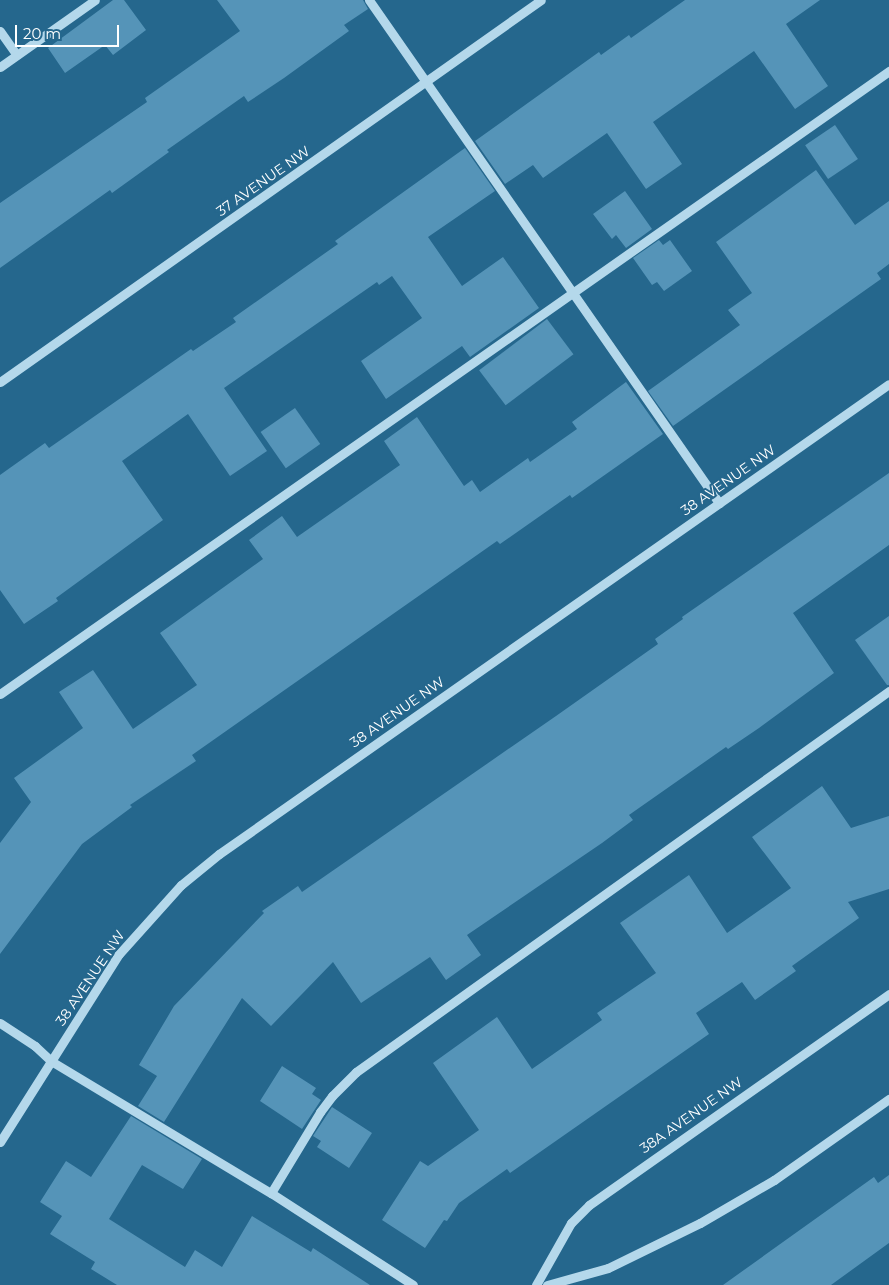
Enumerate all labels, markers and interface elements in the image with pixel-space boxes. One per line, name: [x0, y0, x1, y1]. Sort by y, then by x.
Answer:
scale bar: [18, 15, 121, 47]
text: 20 m: [23, 24, 61, 43]
street label: 37 AVENUE NW: [213, 142, 313, 220]
street label: 38 AVENUE NW: [678, 441, 778, 519]
street label: 38 AVENUE NW: [347, 673, 447, 751]
street label: 38 AVENUE NW: [52, 927, 128, 1029]
street label: 38A AVENUE NW: [637, 1073, 745, 1157]

